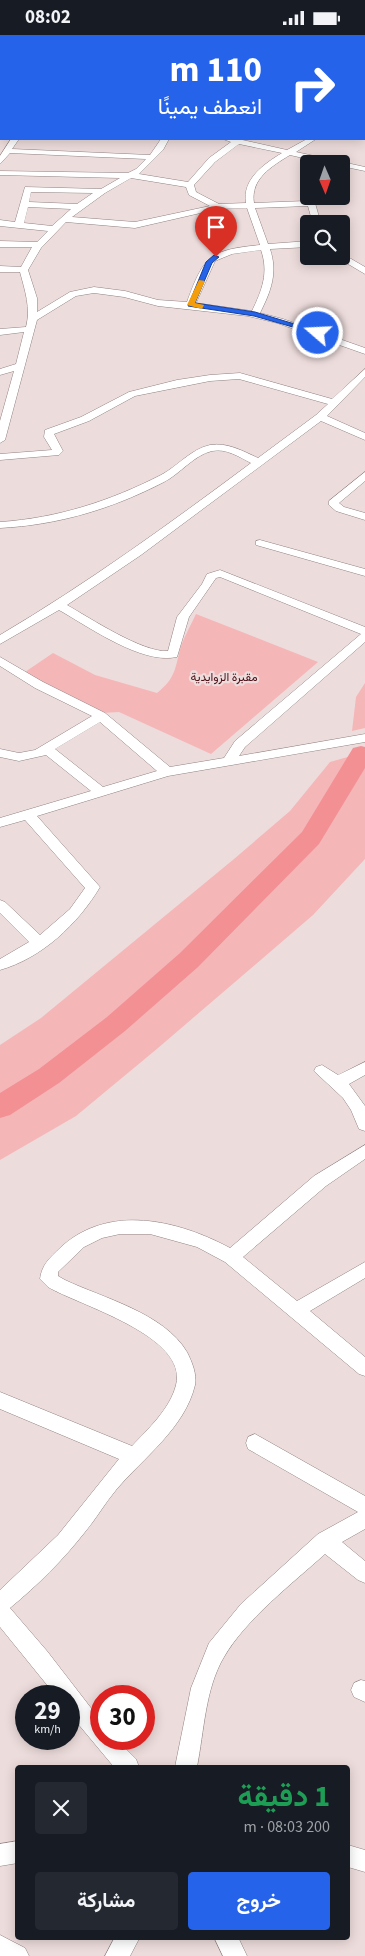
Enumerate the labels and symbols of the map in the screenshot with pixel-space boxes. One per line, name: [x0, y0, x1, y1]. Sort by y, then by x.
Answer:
north arrow: [300, 155, 350, 205]
pin: [195, 206, 237, 257]
position arrow: [291, 306, 343, 358]
park label: مقبرة الزوايدية: [190, 669, 258, 686]
speed limit sign: 30: [90, 1685, 155, 1750]

